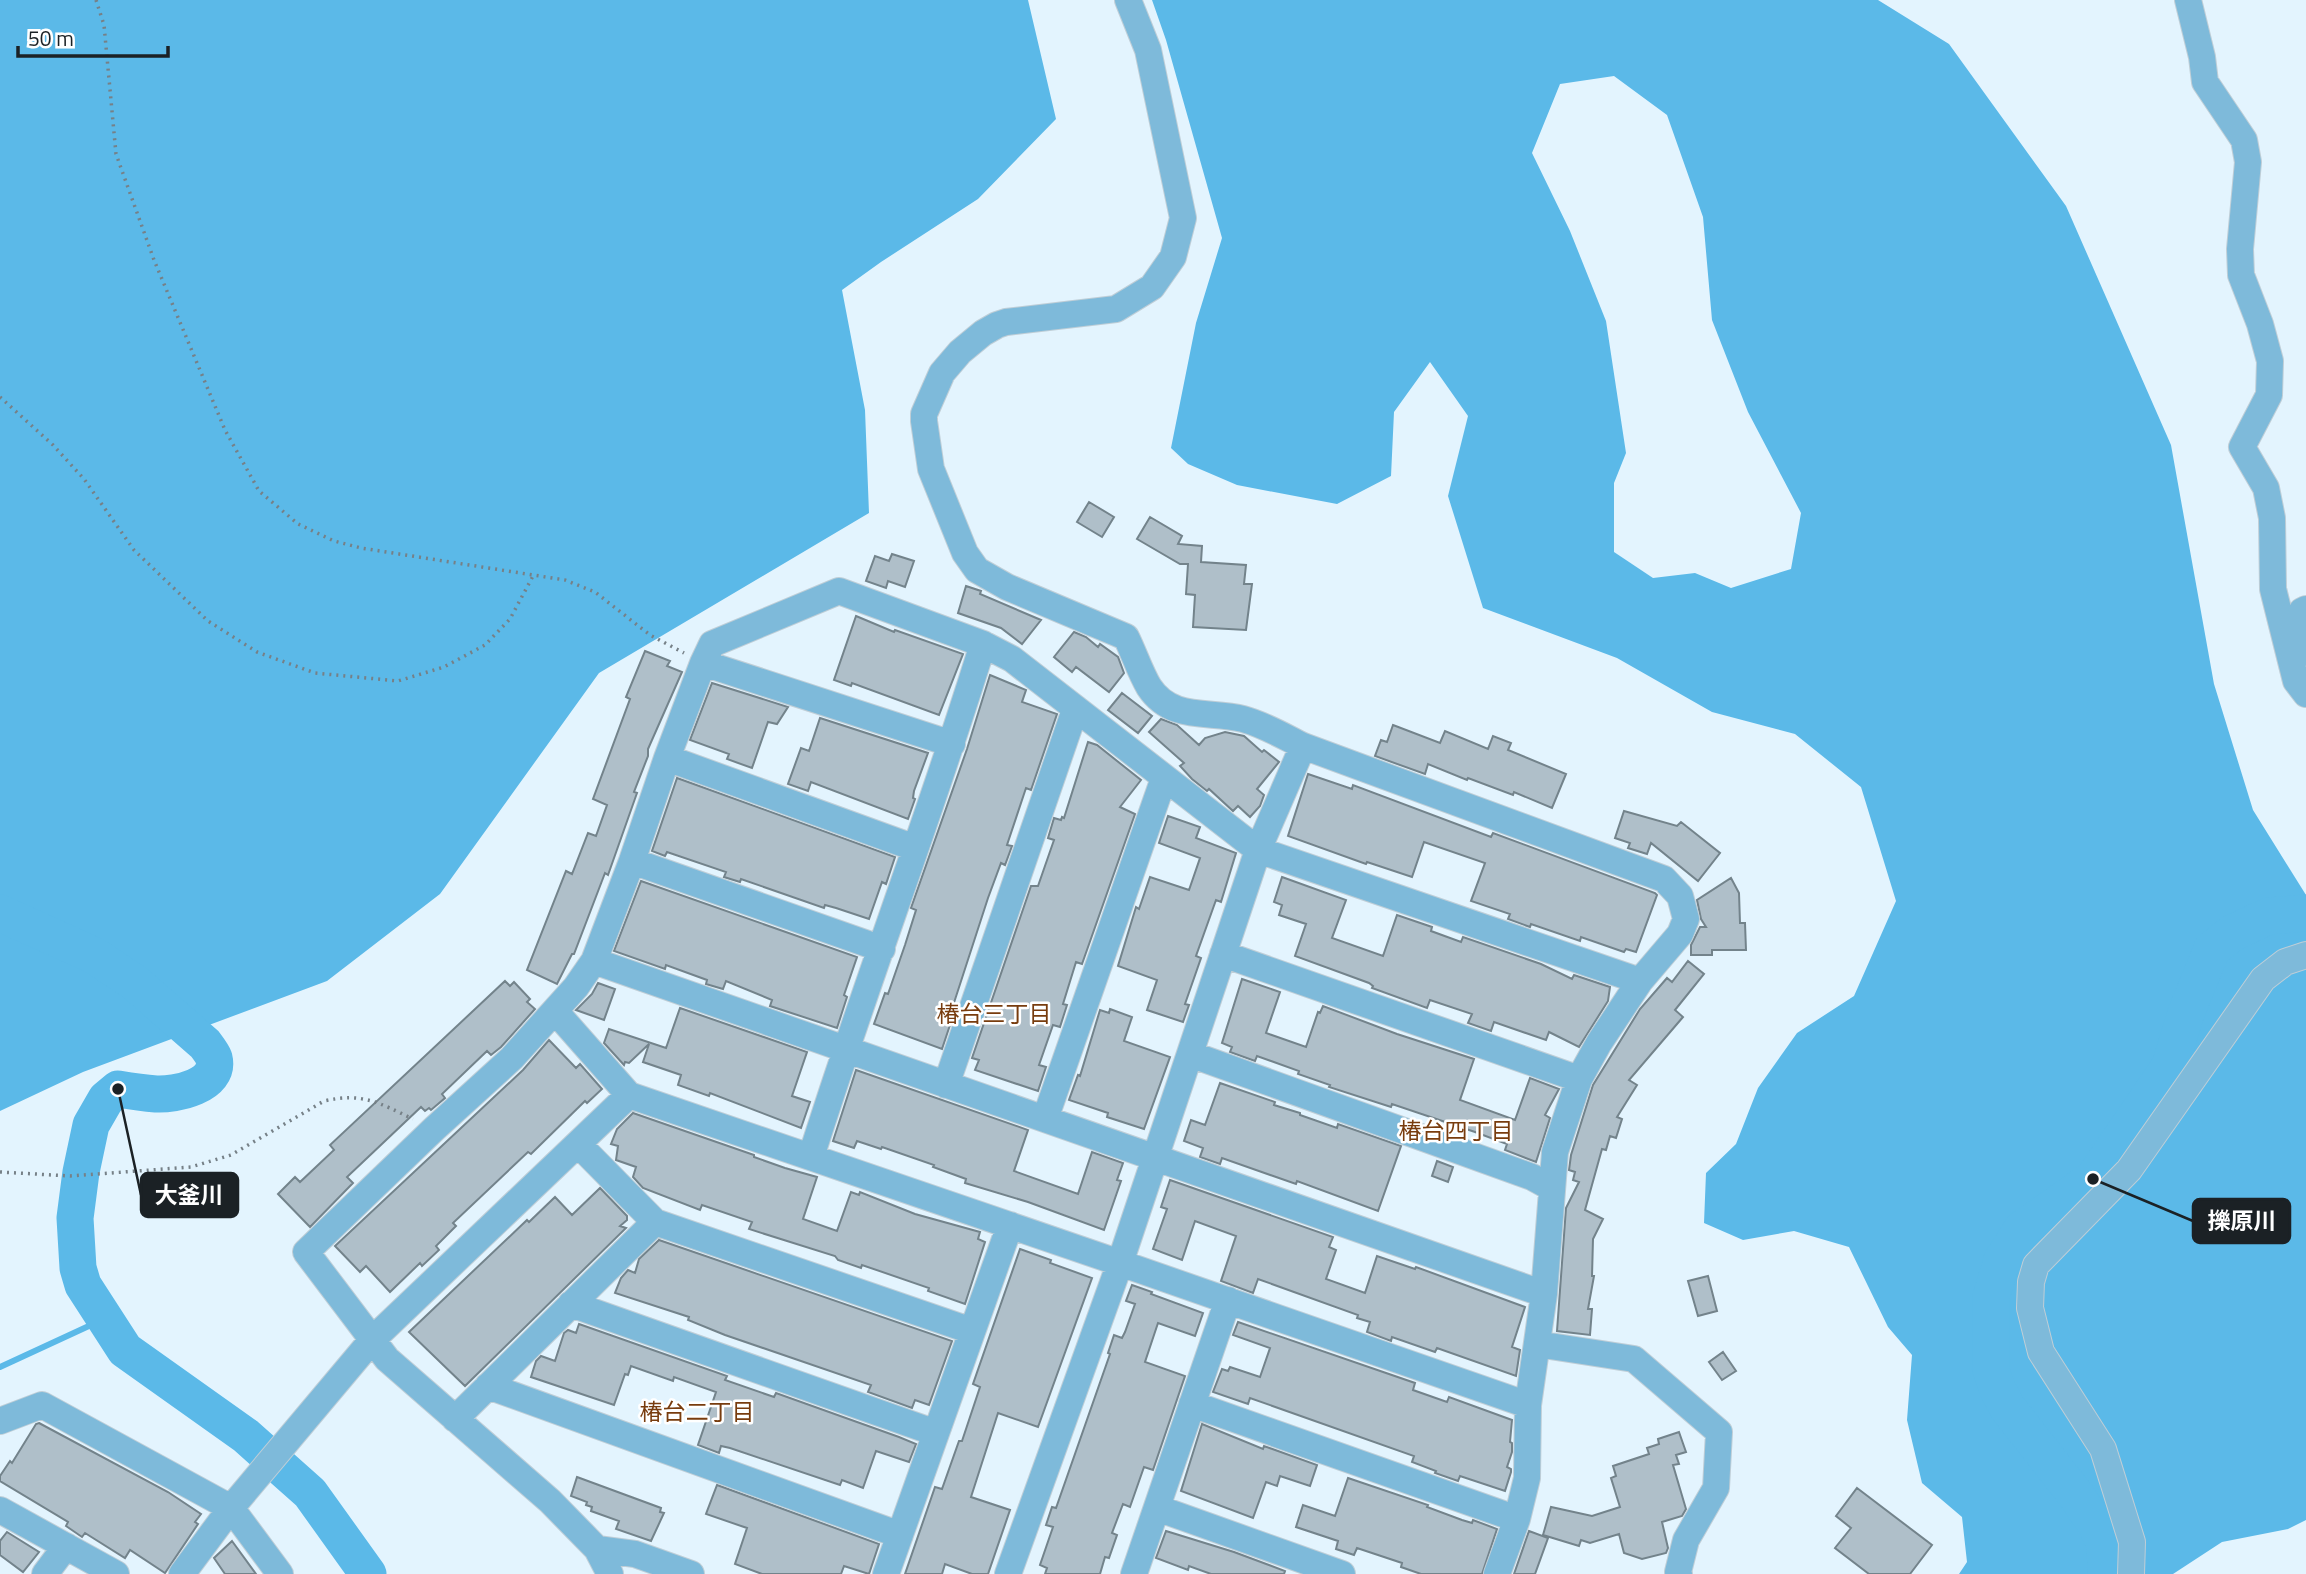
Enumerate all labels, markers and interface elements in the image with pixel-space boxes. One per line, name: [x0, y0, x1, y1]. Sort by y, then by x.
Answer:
scale bar: [18, 14, 168, 58]
text: 50 m: [28, 22, 74, 54]
district label: 椿台三丁目: [937, 996, 1052, 1031]
district label: 椿台四丁目: [1399, 1113, 1514, 1148]
callout: 大釜川: [141, 1173, 238, 1217]
text: 大釜川: [155, 1177, 224, 1212]
callout: 擽原川: [2193, 1199, 2290, 1243]
text: 擽原川: [2208, 1203, 2277, 1238]
district label: 椿台二丁目: [640, 1394, 755, 1429]

